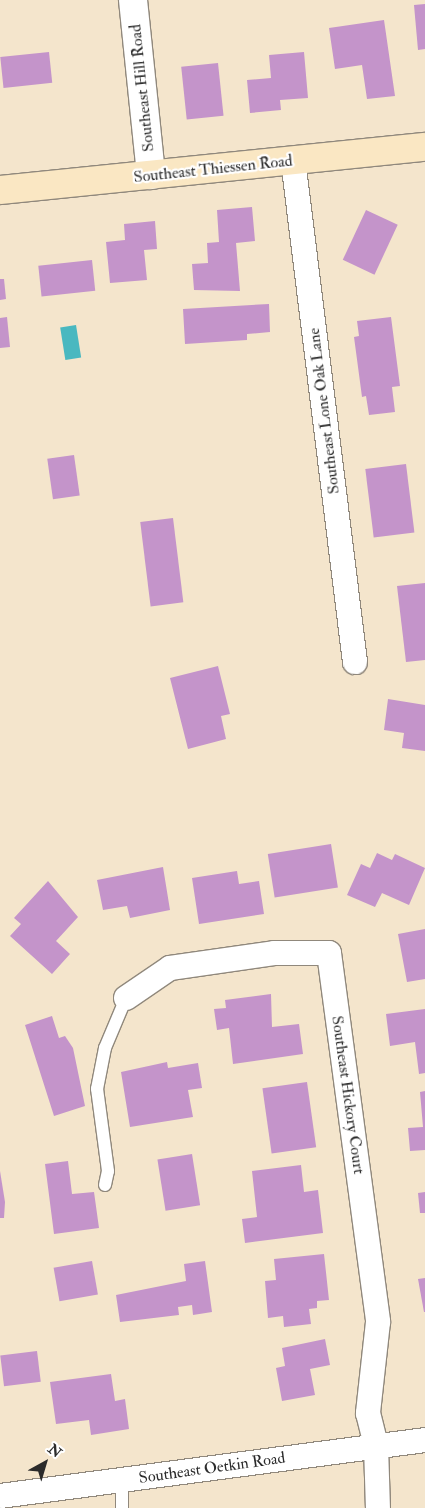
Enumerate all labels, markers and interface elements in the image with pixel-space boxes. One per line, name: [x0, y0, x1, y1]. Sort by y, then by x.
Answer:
street label: Southeast Hill Road: [126, 23, 158, 153]
street label: Southeast Thiessen Road: [133, 151, 293, 187]
street label: Southeast Lone Oak Lane: [304, 327, 344, 495]
street label: Southeast Hickory Court: [327, 1015, 369, 1175]
north arrow: [20, 1438, 70, 1488]
text: N: [45, 1440, 65, 1462]
street label: Southeast Oetkin Road: [138, 1448, 286, 1488]

